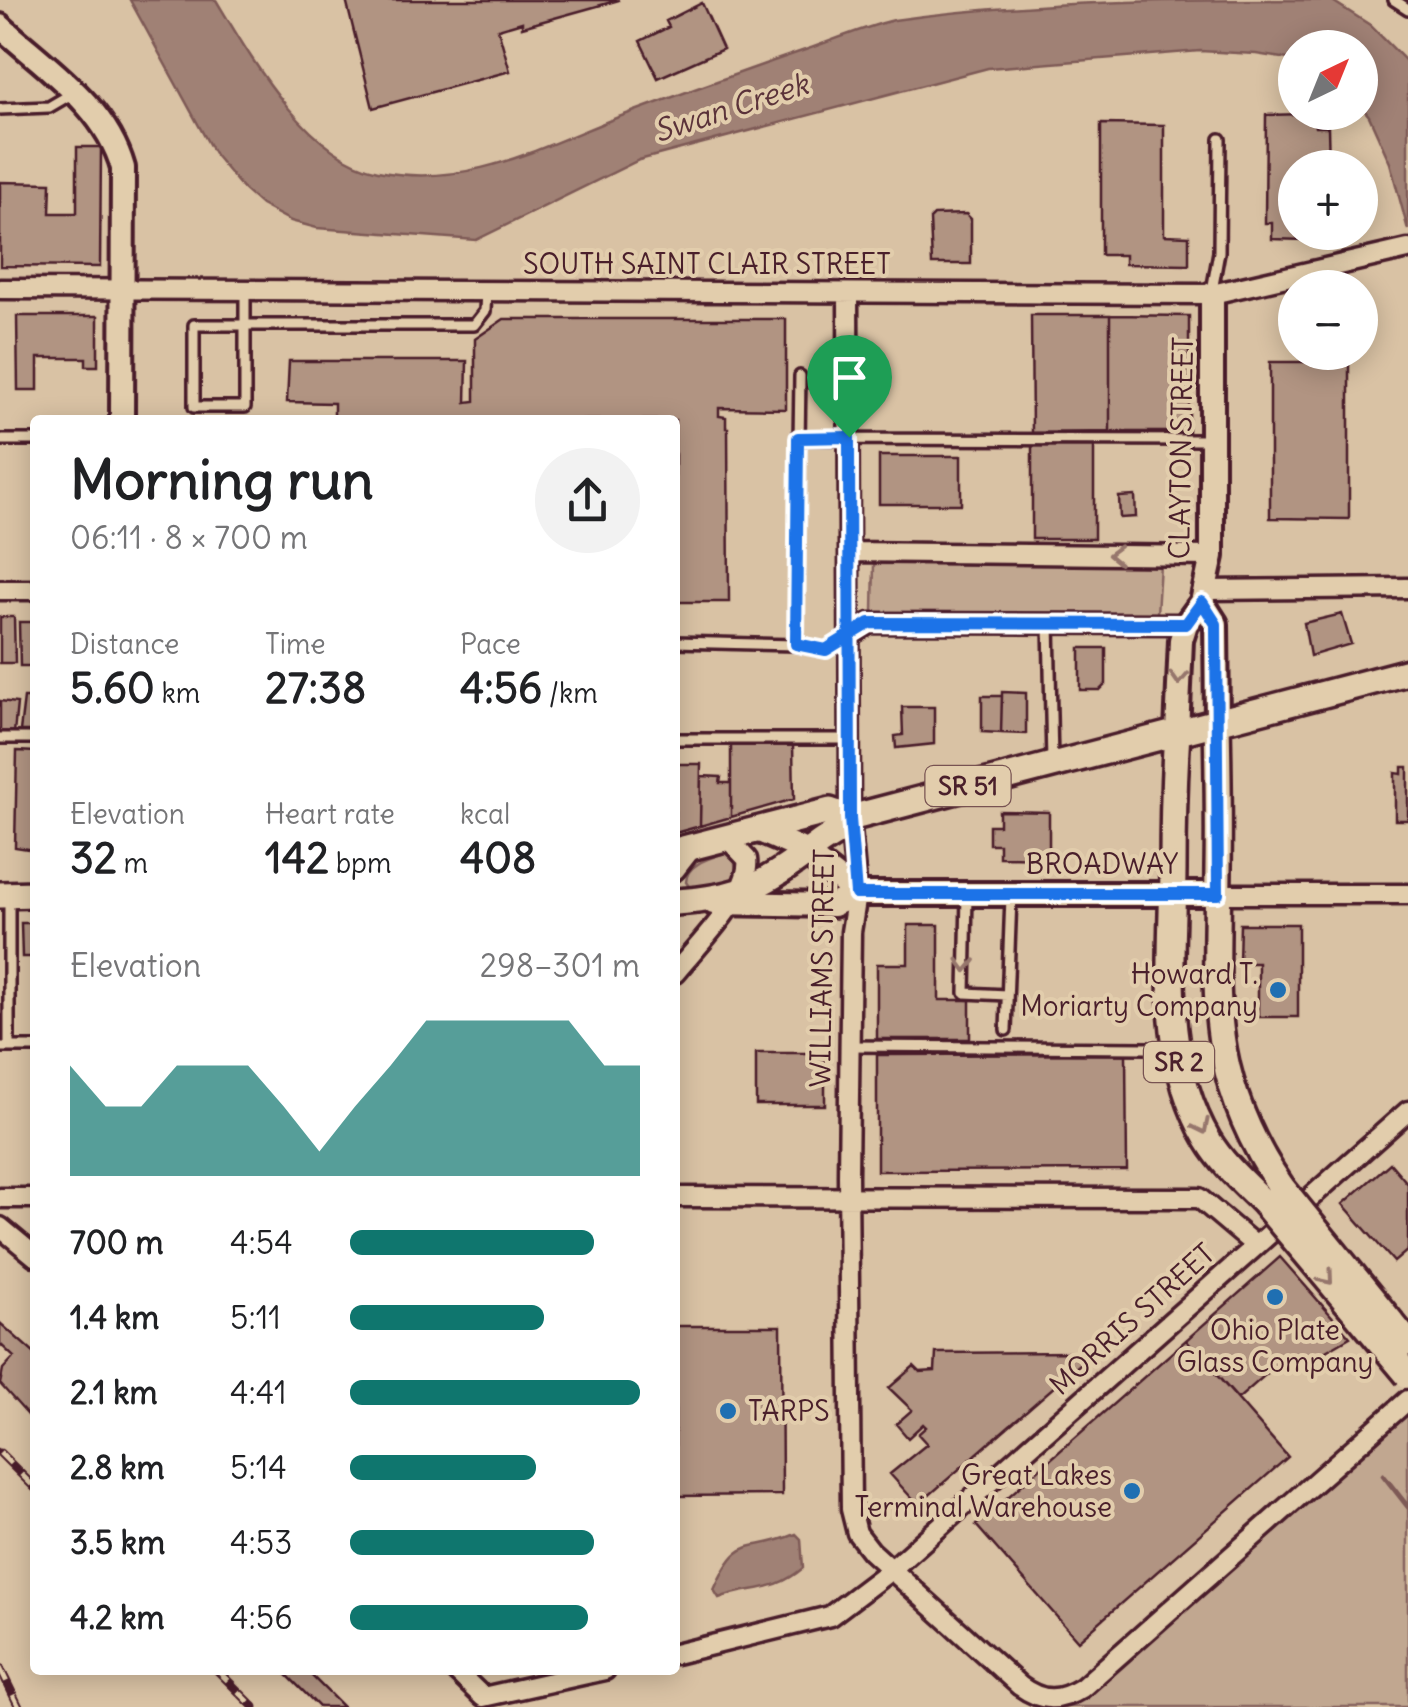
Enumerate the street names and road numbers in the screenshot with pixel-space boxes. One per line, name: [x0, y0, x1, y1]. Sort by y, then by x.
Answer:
street label: SOUTH SAINT CLAIR STREET: [523, 246, 891, 282]
street label: CLAYTON STREET: [1161, 336, 1201, 560]
road number: SR 51: [926, 766, 1010, 806]
street label: BROADWAY: [1026, 846, 1179, 882]
street label: WILLIAMS STREET: [802, 848, 842, 1088]
road number: SR 2: [1144, 1042, 1214, 1082]
street label: MORRIS STREET: [1042, 1235, 1222, 1403]

